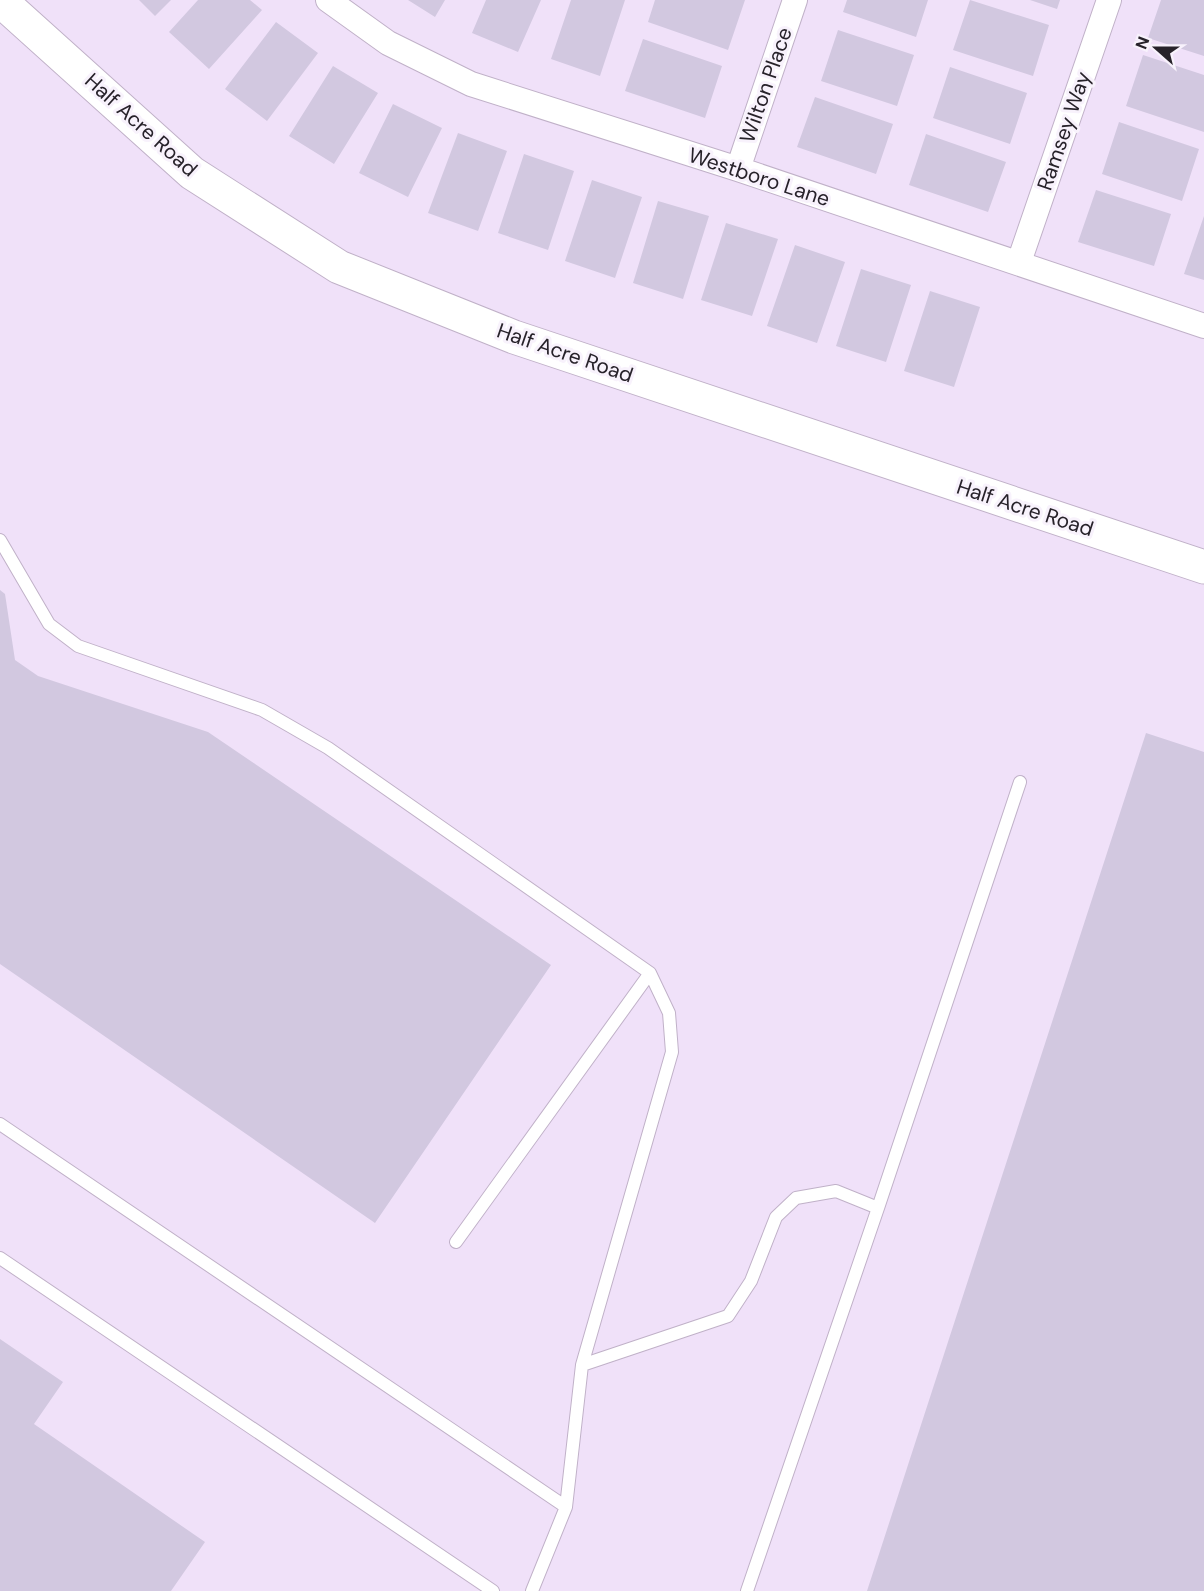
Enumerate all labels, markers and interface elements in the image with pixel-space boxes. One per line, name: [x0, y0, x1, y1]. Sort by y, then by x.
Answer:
north arrow: [1126, 18, 1186, 78]
street label: Wilton Place: [733, 23, 799, 146]
text: N: [1131, 34, 1154, 52]
street label: Half Acre Road: [79, 67, 203, 183]
street label: Ramsey Way: [1031, 68, 1097, 194]
street label: Westboro Lane: [685, 141, 833, 213]
street label: Half Acre Road: [493, 317, 637, 389]
street label: Half Acre Road: [953, 473, 1097, 543]

